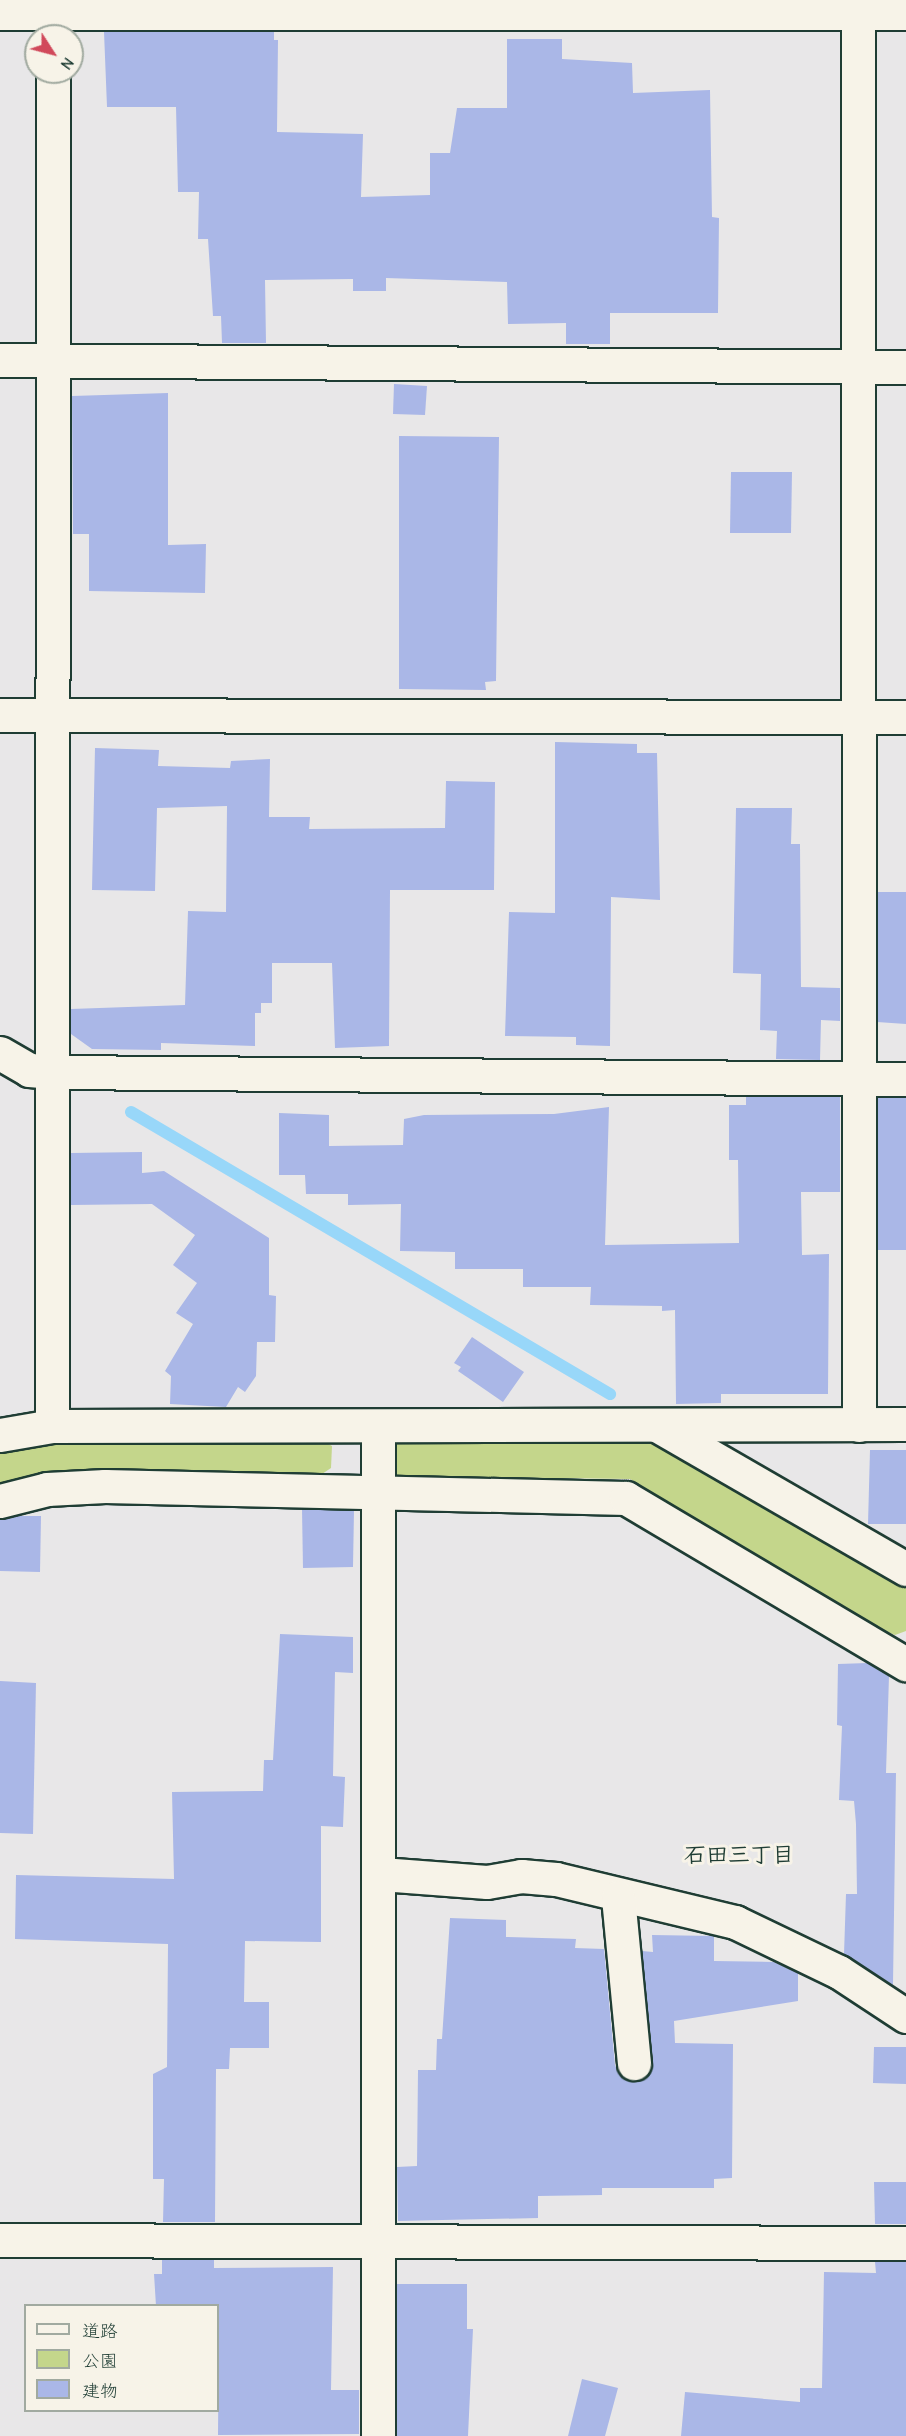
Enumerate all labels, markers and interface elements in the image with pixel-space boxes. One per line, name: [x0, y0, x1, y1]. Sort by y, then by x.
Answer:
north arrow: [24, 24, 84, 84]
text: N: [57, 54, 77, 73]
district label: 石田三丁目: [684, 1843, 794, 1869]
legend: [24, 2304, 219, 2412]
text: 道路: [82, 2321, 118, 2342]
text: 公園: [82, 2351, 118, 2372]
text: 建物: [82, 2381, 118, 2402]

